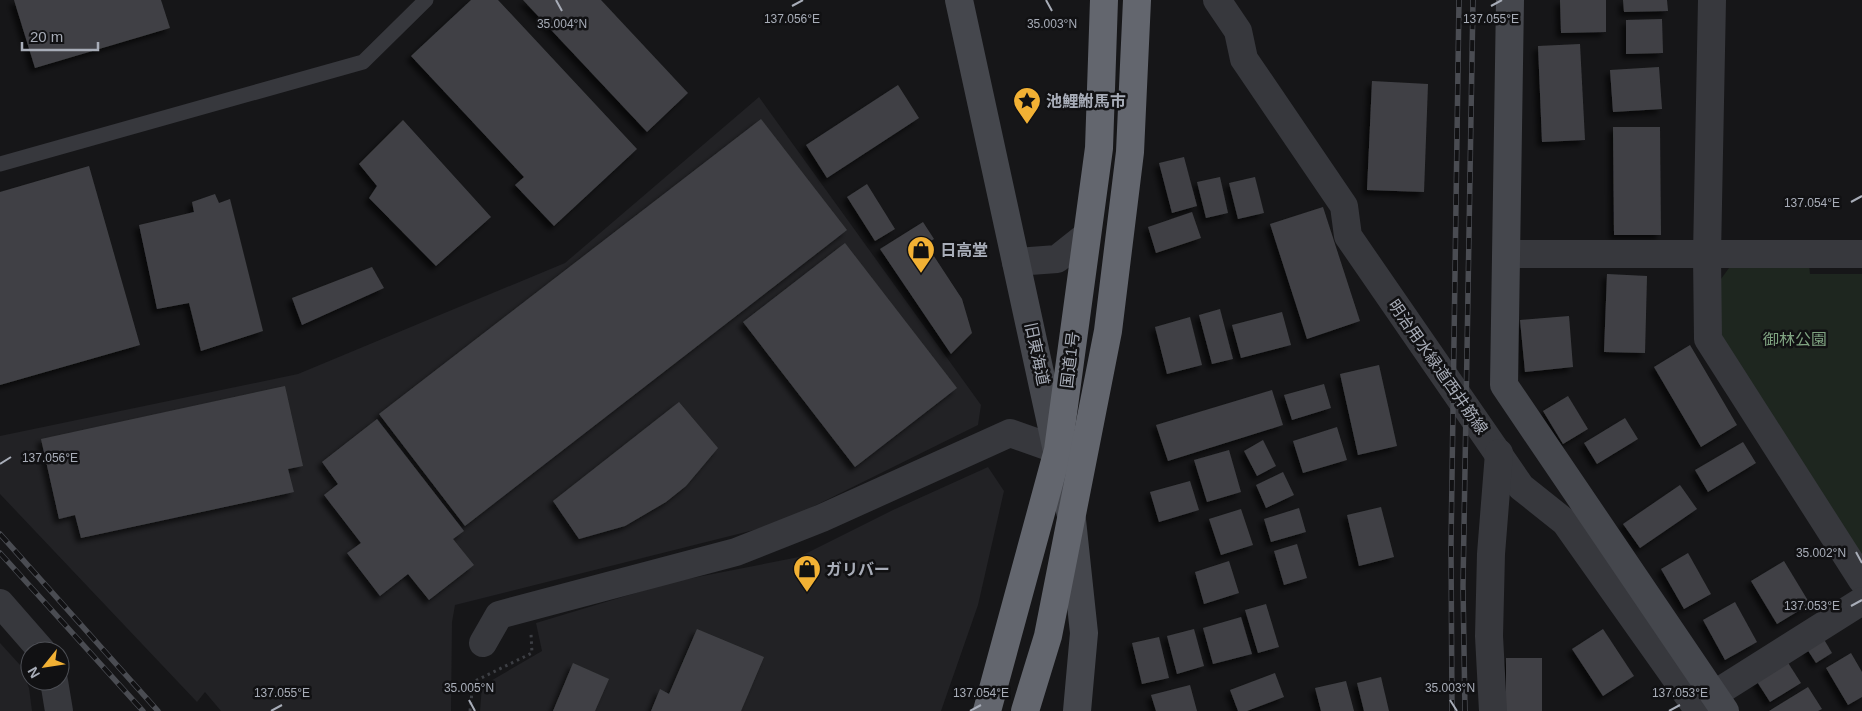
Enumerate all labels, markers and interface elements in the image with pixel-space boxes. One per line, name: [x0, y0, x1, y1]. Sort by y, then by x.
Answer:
text: 137.056°E: [764, 12, 820, 26]
text: 137.055°E: [1463, 12, 1519, 26]
text: 35.004°N: [537, 17, 587, 31]
text: 35.003°N: [1027, 17, 1077, 31]
scale bar: [22, 20, 99, 52]
text: 20 m: [30, 28, 63, 45]
place icon: 池鯉鮒馬市: [1012, 86, 1042, 125]
place label: 池鯉鮒馬市: [1046, 92, 1126, 110]
text: 137.054°E: [1784, 196, 1840, 210]
shop icon: 日高堂: [906, 235, 936, 274]
place label: 日高堂: [940, 242, 988, 259]
street label: 明治用水緑道西井筋線: [1385, 297, 1491, 437]
street label: 旧東海道: [1022, 321, 1052, 387]
street label: 国道1号: [1058, 331, 1082, 389]
park label: 御林公園: [1763, 331, 1827, 348]
text: 137.056°E: [22, 451, 78, 465]
text: 35.002°N: [1796, 546, 1846, 560]
shop icon: ガリバー: [792, 554, 822, 593]
place label: ガリバー: [826, 561, 890, 578]
text: 137.053°E: [1784, 599, 1840, 613]
north arrow: [20, 641, 70, 691]
text: N: [24, 664, 43, 681]
text: 35.005°N: [444, 681, 494, 695]
text: 35.003°N: [1425, 681, 1475, 695]
text: 137.055°E: [254, 686, 310, 700]
text: 137.054°E: [953, 686, 1009, 700]
text: 137.053°E: [1652, 686, 1708, 700]

